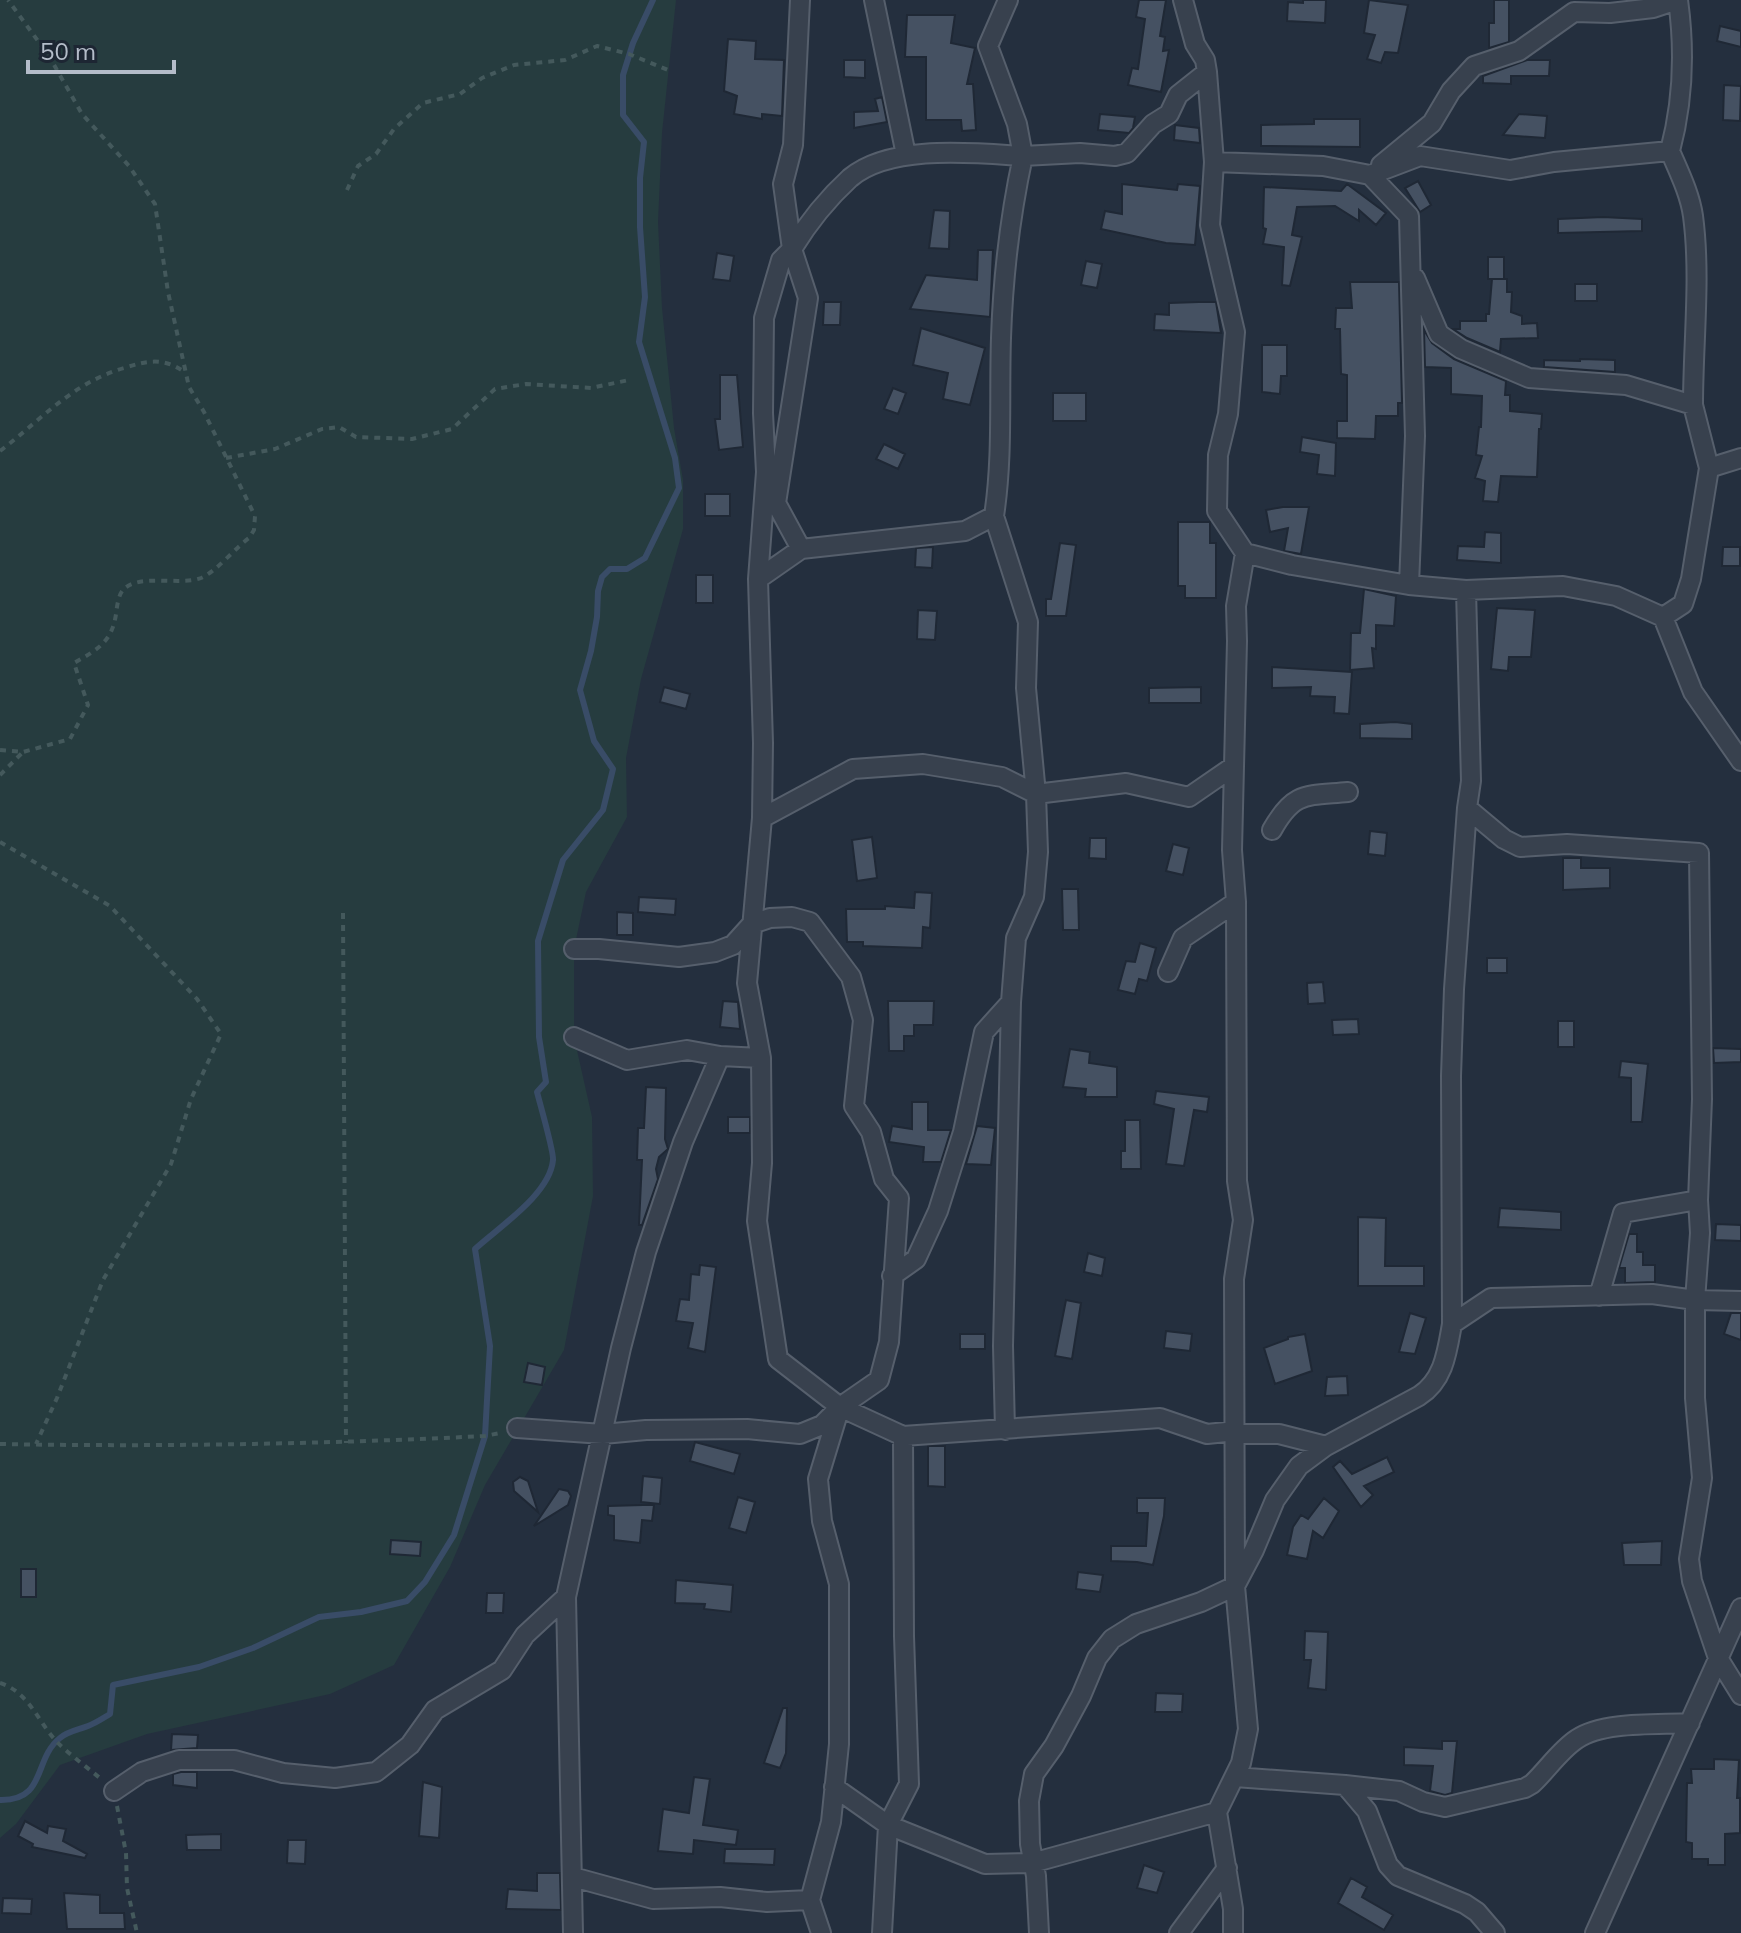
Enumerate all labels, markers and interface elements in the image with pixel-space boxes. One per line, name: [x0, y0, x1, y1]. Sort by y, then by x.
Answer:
scale bar: [28, 24, 174, 74]
text: 50 m: [40, 36, 96, 66]

